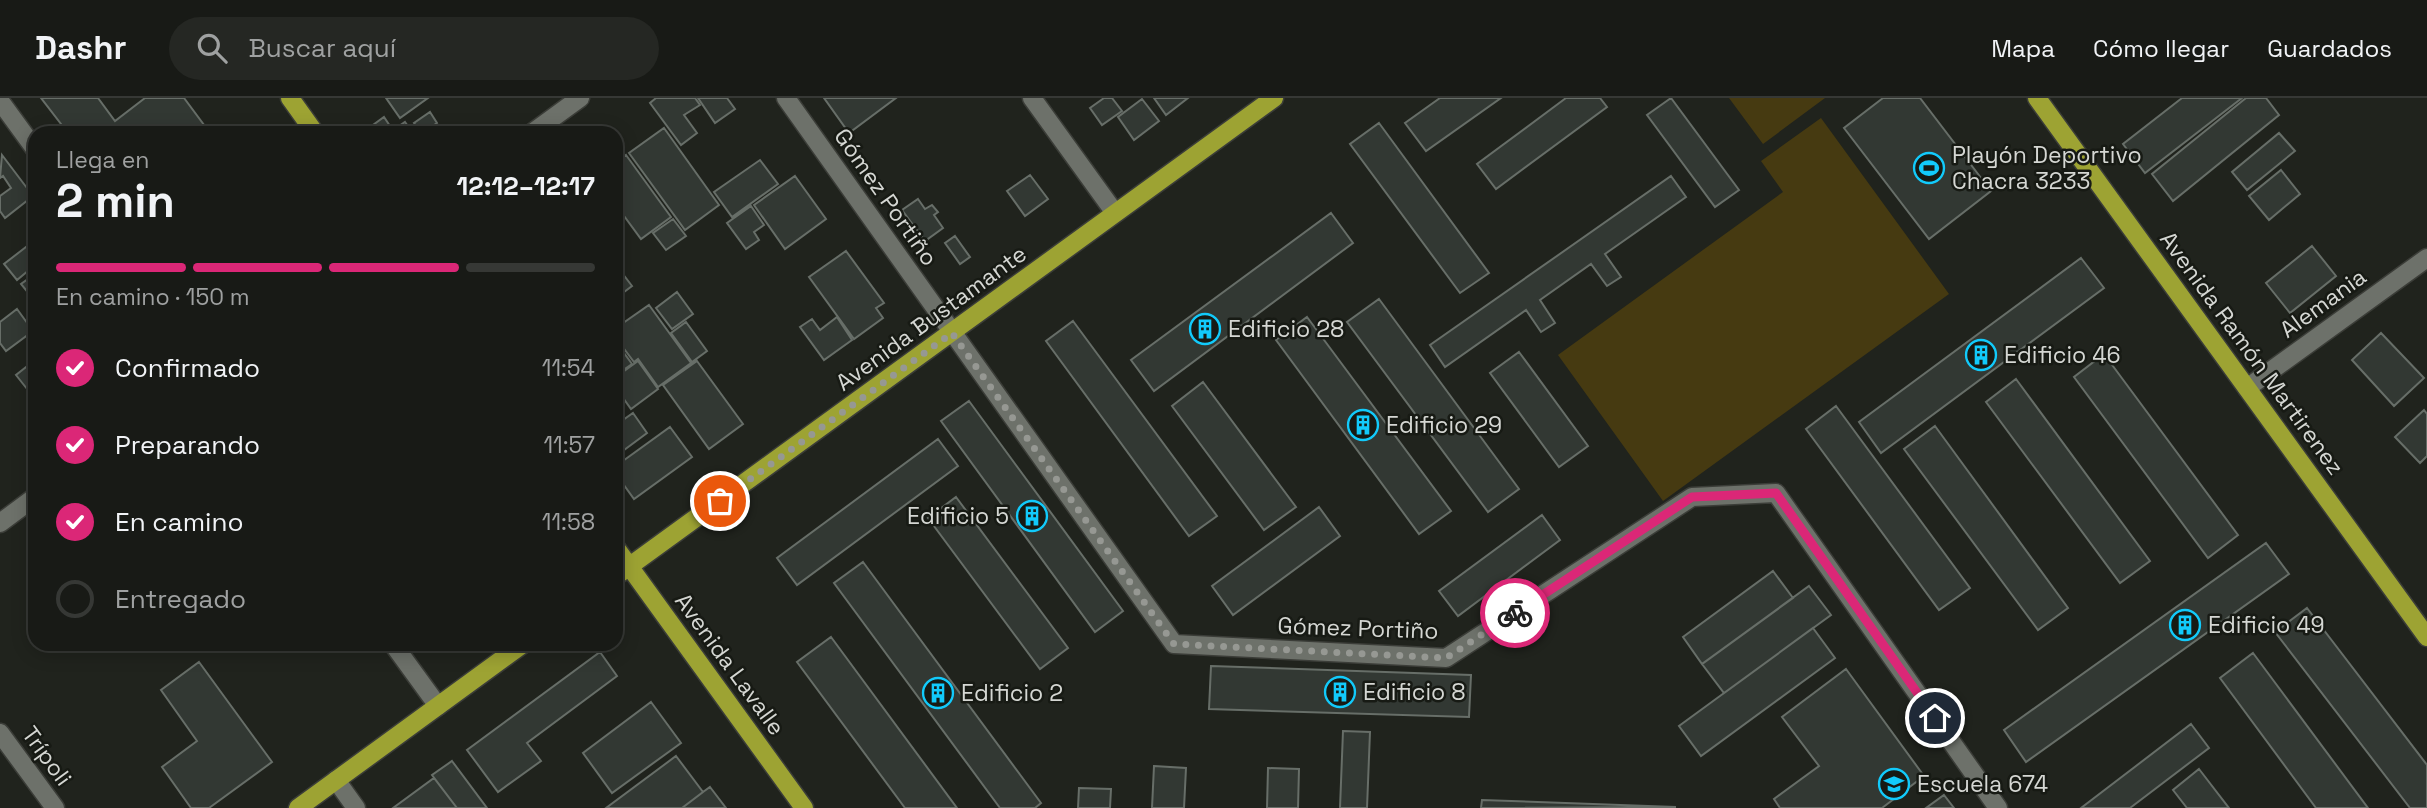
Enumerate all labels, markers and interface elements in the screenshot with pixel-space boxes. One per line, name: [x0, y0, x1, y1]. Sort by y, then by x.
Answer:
search box: [169, 17, 659, 80]
text: Dashr: [35, 27, 127, 69]
icon: search: [193, 29, 231, 67]
text: Buscar aquí: [249, 31, 396, 65]
text: Mapa: [1991, 33, 2055, 64]
text: Cómo llegar: [2093, 33, 2229, 64]
text: Guardados: [2267, 33, 2392, 64]
street label: Gómez Portiño: [827, 122, 945, 272]
place label: Playón Deportivo Chacra 3233: [1952, 140, 2142, 196]
text: Llega en: [56, 145, 149, 175]
sports icon: Playón Deportivo Chacra 3233: [1912, 151, 1946, 185]
text: 12:12–12:17: [457, 169, 595, 203]
text: 2 min: [56, 172, 175, 230]
street label: Avenida Ramón Martirenez: [2153, 225, 2351, 481]
street label: Avenida Bustamante: [830, 239, 1032, 397]
street label: Alemania: [2274, 262, 2372, 344]
text: En camino · 150 m: [56, 282, 250, 312]
building icon: Edificio 28: [1188, 312, 1222, 346]
place label: Edificio 28: [1228, 314, 1344, 344]
building icon: Edificio 46: [1964, 338, 1998, 372]
place label: Edificio 46: [2004, 340, 2121, 370]
icon: check: [56, 349, 94, 387]
text: Confirmado: [115, 351, 260, 385]
text: 11:54: [542, 353, 595, 383]
building icon: Edificio 29: [1346, 408, 1380, 442]
place label: Edificio 29: [1386, 410, 1502, 440]
icon: check: [56, 426, 94, 464]
text: Preparando: [115, 428, 260, 462]
text: 11:57: [543, 430, 595, 460]
pin: [690, 471, 750, 531]
icon: bag: [701, 482, 739, 520]
building icon: Edificio 5: [1015, 499, 1049, 533]
place label: Edificio 5: [907, 501, 1009, 531]
icon: check: [56, 503, 94, 541]
text: En camino: [115, 505, 244, 539]
text: 11:58: [542, 507, 595, 537]
courier: [1480, 578, 1550, 648]
text: Entregado: [115, 582, 246, 616]
street label: Avenida Lavalle: [668, 587, 792, 741]
icon: bike: [1496, 594, 1534, 632]
building icon: Edificio 49: [2168, 608, 2202, 642]
street label: Gómez Portiño: [1277, 610, 1439, 646]
place label: Edificio 49: [2208, 610, 2325, 640]
building icon: Edificio 8: [1323, 675, 1357, 709]
building icon: Edificio 2: [921, 676, 955, 710]
place label: Edificio 8: [1363, 677, 1466, 707]
place label: Edificio 2: [961, 678, 1063, 708]
pin: [1905, 688, 1965, 748]
icon: home: [1916, 699, 1954, 737]
street label: Trípoli: [15, 720, 79, 792]
school or university icon: Escuela 674: [1877, 767, 1911, 801]
place label: Escuela 674: [1917, 769, 2048, 799]

